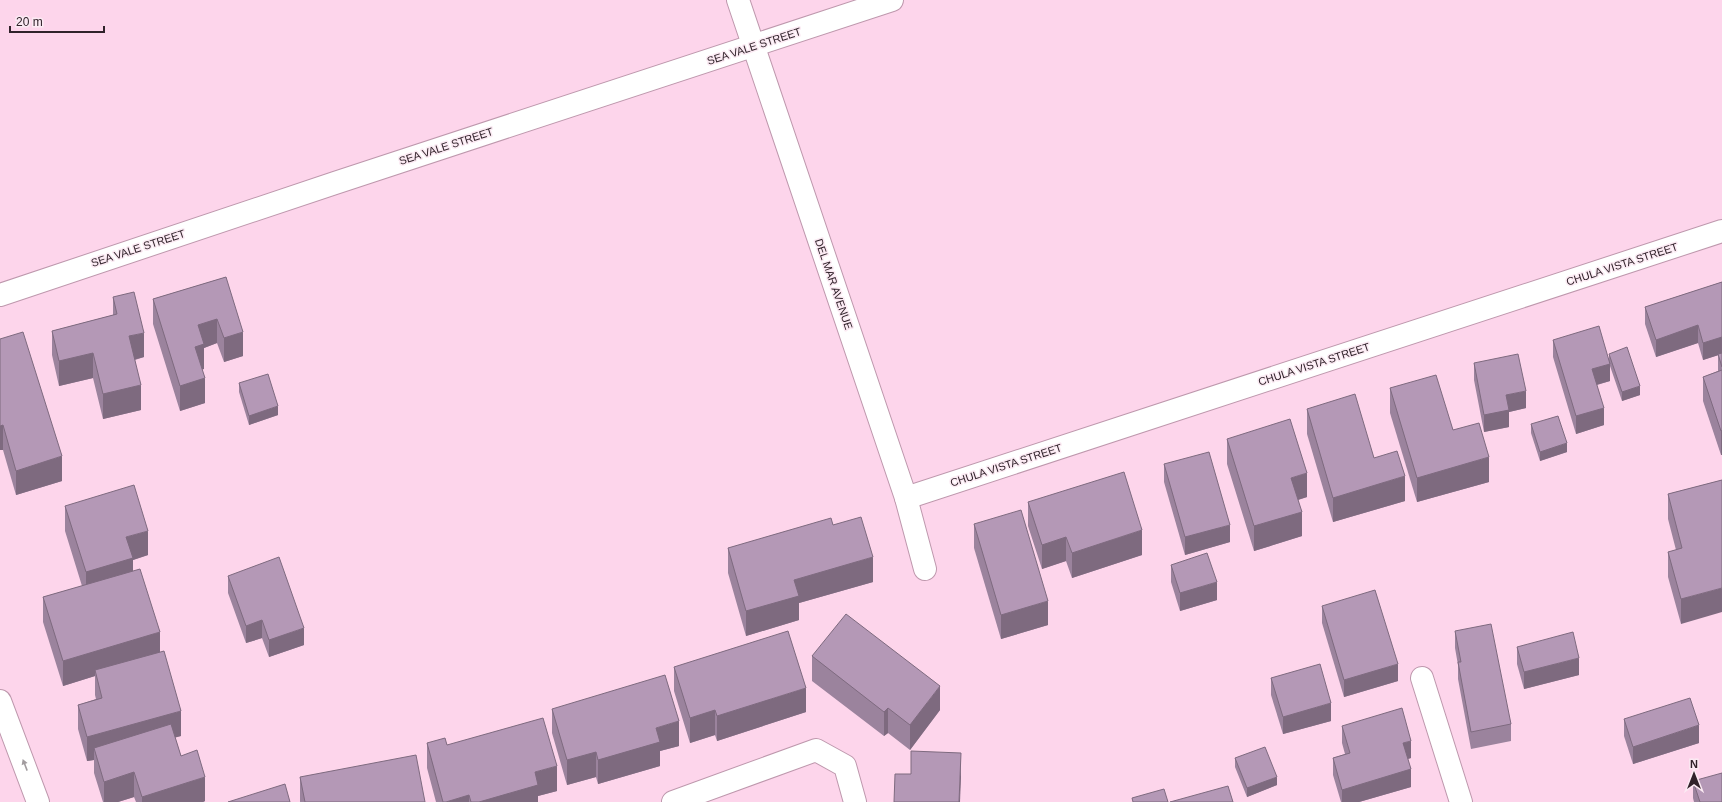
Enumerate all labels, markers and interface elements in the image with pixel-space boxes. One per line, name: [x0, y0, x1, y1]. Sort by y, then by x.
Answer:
scale bar: [10, 8, 104, 34]
text: 20 m: [16, 15, 43, 29]
street label: SEA VALE STREET: [705, 25, 803, 67]
street label: SEA VALE STREET: [397, 125, 495, 167]
street label: SEA VALE STREET: [89, 227, 187, 269]
street label: DEL MAR AVENUE: [813, 237, 855, 331]
street label: CHULA VISTA STREET: [1565, 240, 1680, 288]
street label: CHULA VISTA STREET: [1257, 340, 1372, 388]
street label: CHULA VISTA STREET: [949, 441, 1064, 489]
north arrow: [1674, 754, 1714, 794]
text: N: [1690, 758, 1698, 770]
one-way arrow: [22, 759, 28, 771]

